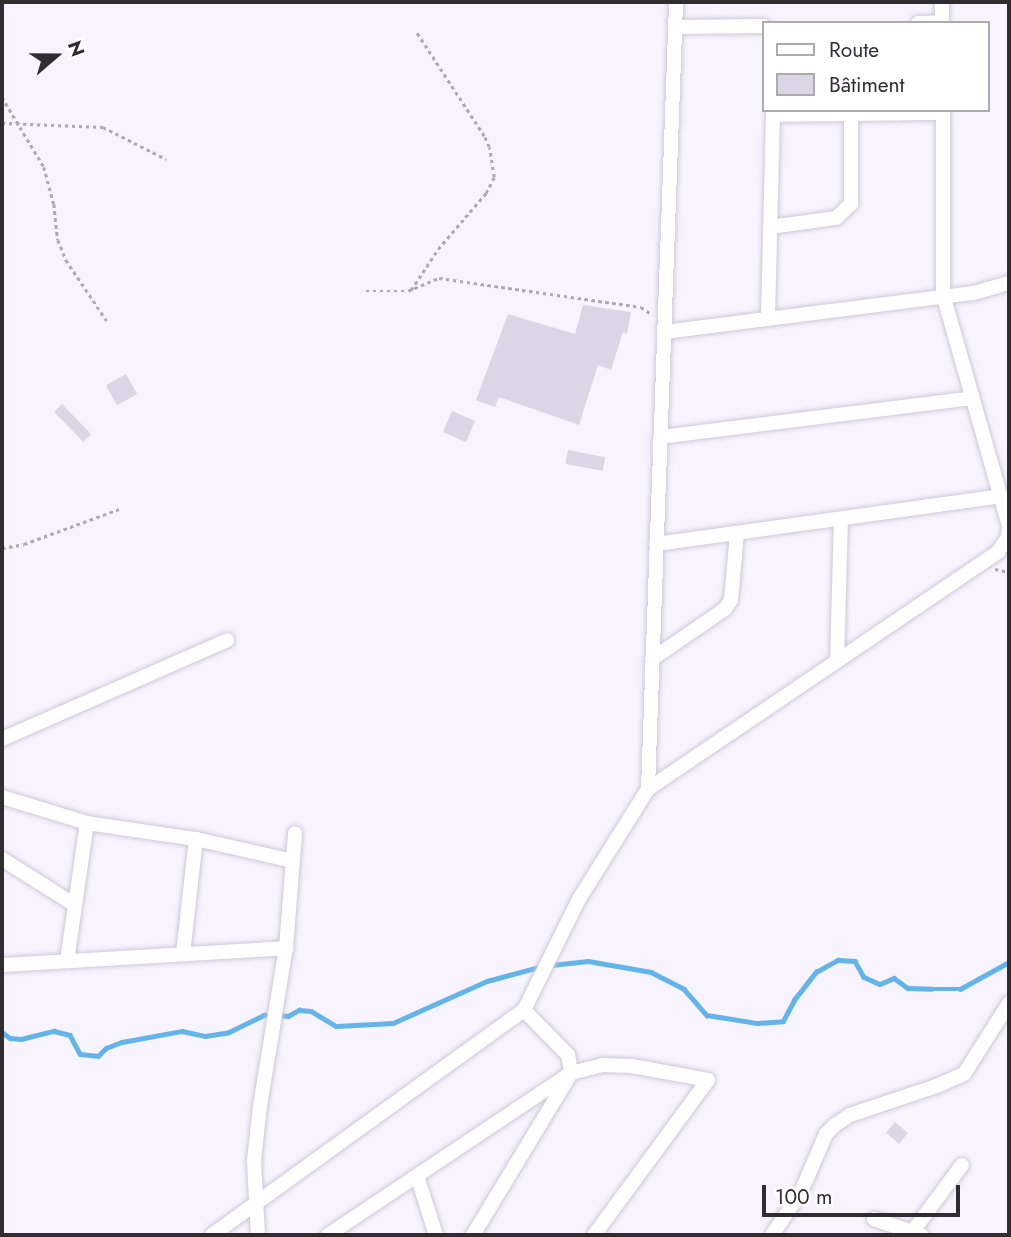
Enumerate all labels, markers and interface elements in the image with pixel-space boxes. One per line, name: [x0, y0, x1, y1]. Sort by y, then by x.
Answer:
north arrow: [21, 21, 91, 91]
legend: [762, 21, 990, 112]
text: Route: [829, 35, 879, 65]
text: N: [61, 37, 91, 60]
text: Bâtiment: [829, 70, 905, 100]
scale bar: [766, 1170, 964, 1214]
text: 100 m: [775, 1182, 832, 1212]

